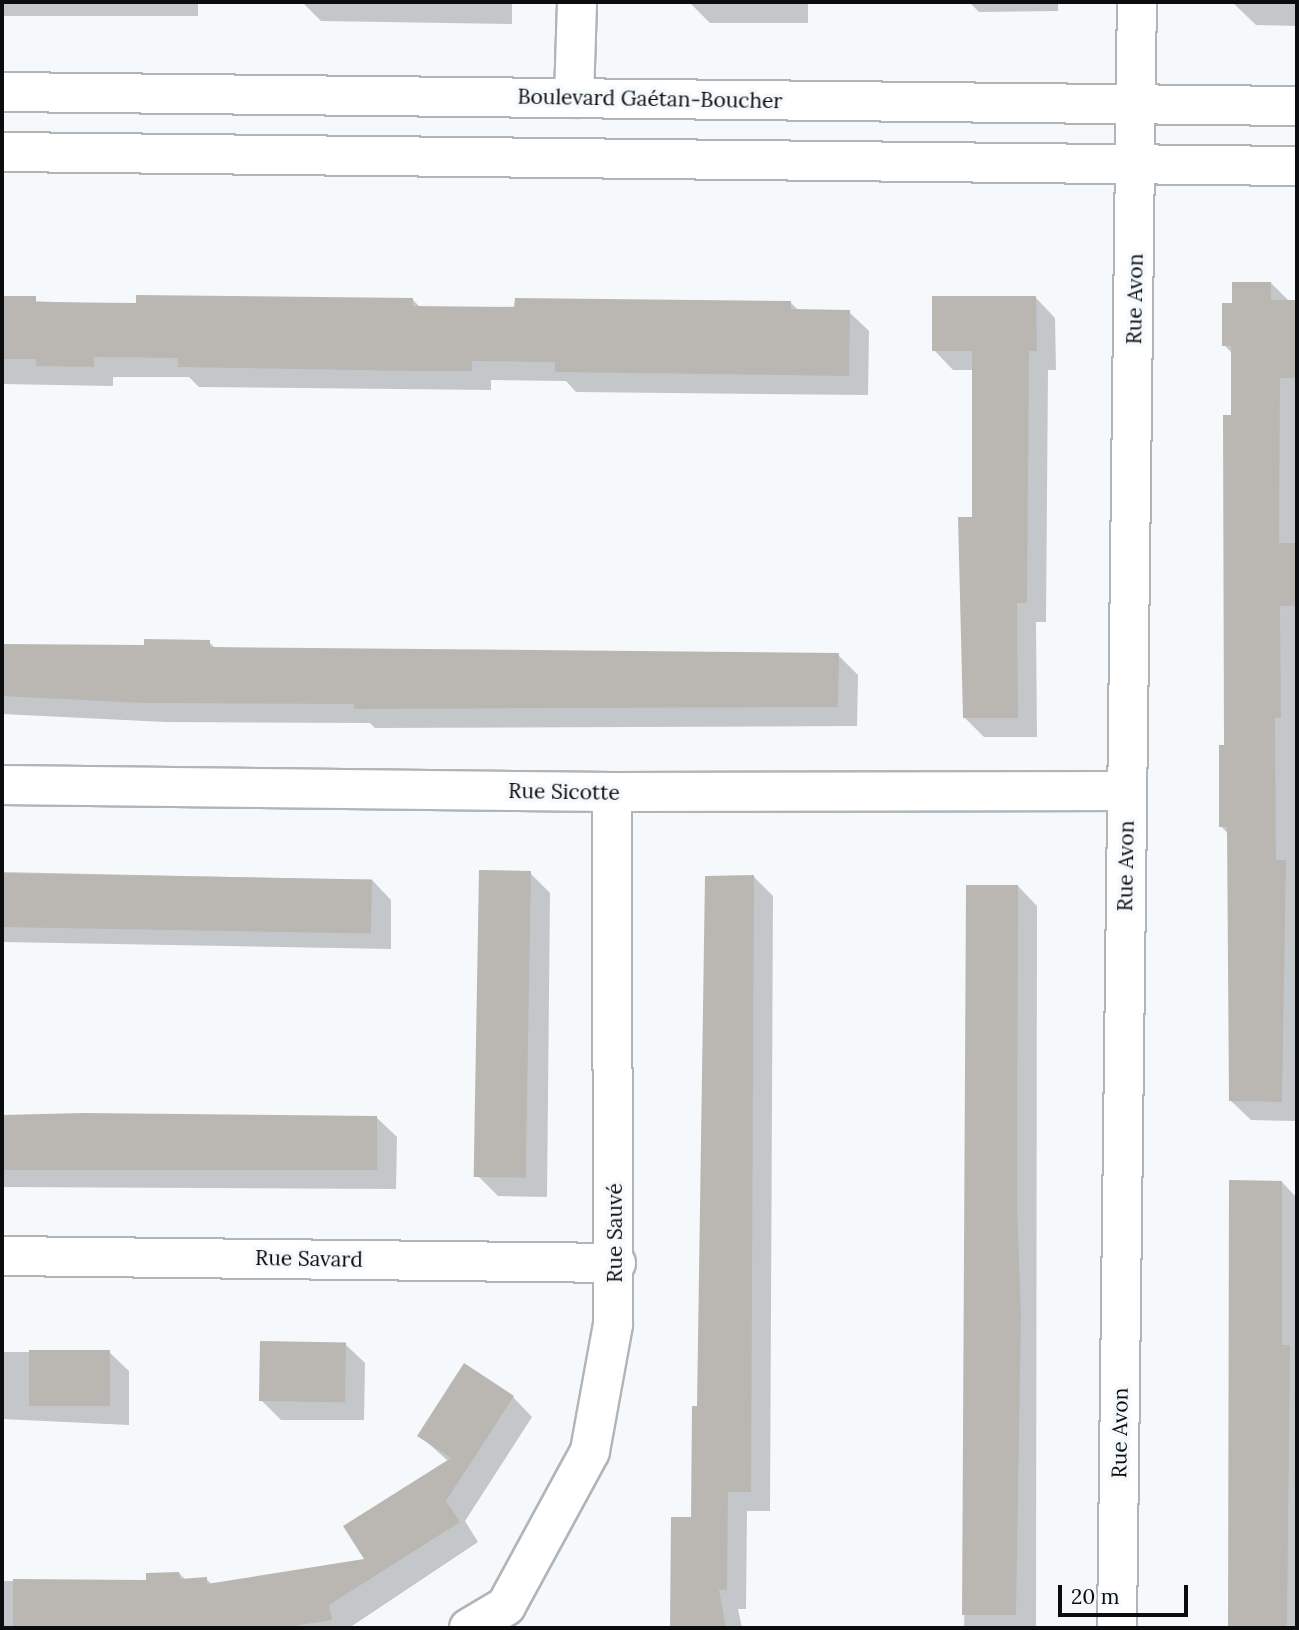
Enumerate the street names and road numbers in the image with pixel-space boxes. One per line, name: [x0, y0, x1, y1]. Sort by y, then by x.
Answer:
street label: Boulevard Gaétan-Boucher: [517, 84, 783, 114]
street label: Rue Avon: [1122, 253, 1148, 345]
street label: Rue Sicotte: [508, 778, 620, 806]
street label: Rue Avon: [1113, 820, 1139, 912]
street label: Rue Sauvé: [602, 1183, 628, 1283]
street label: Rue Savard: [255, 1245, 363, 1273]
street label: Rue Avon: [1107, 1387, 1133, 1479]

